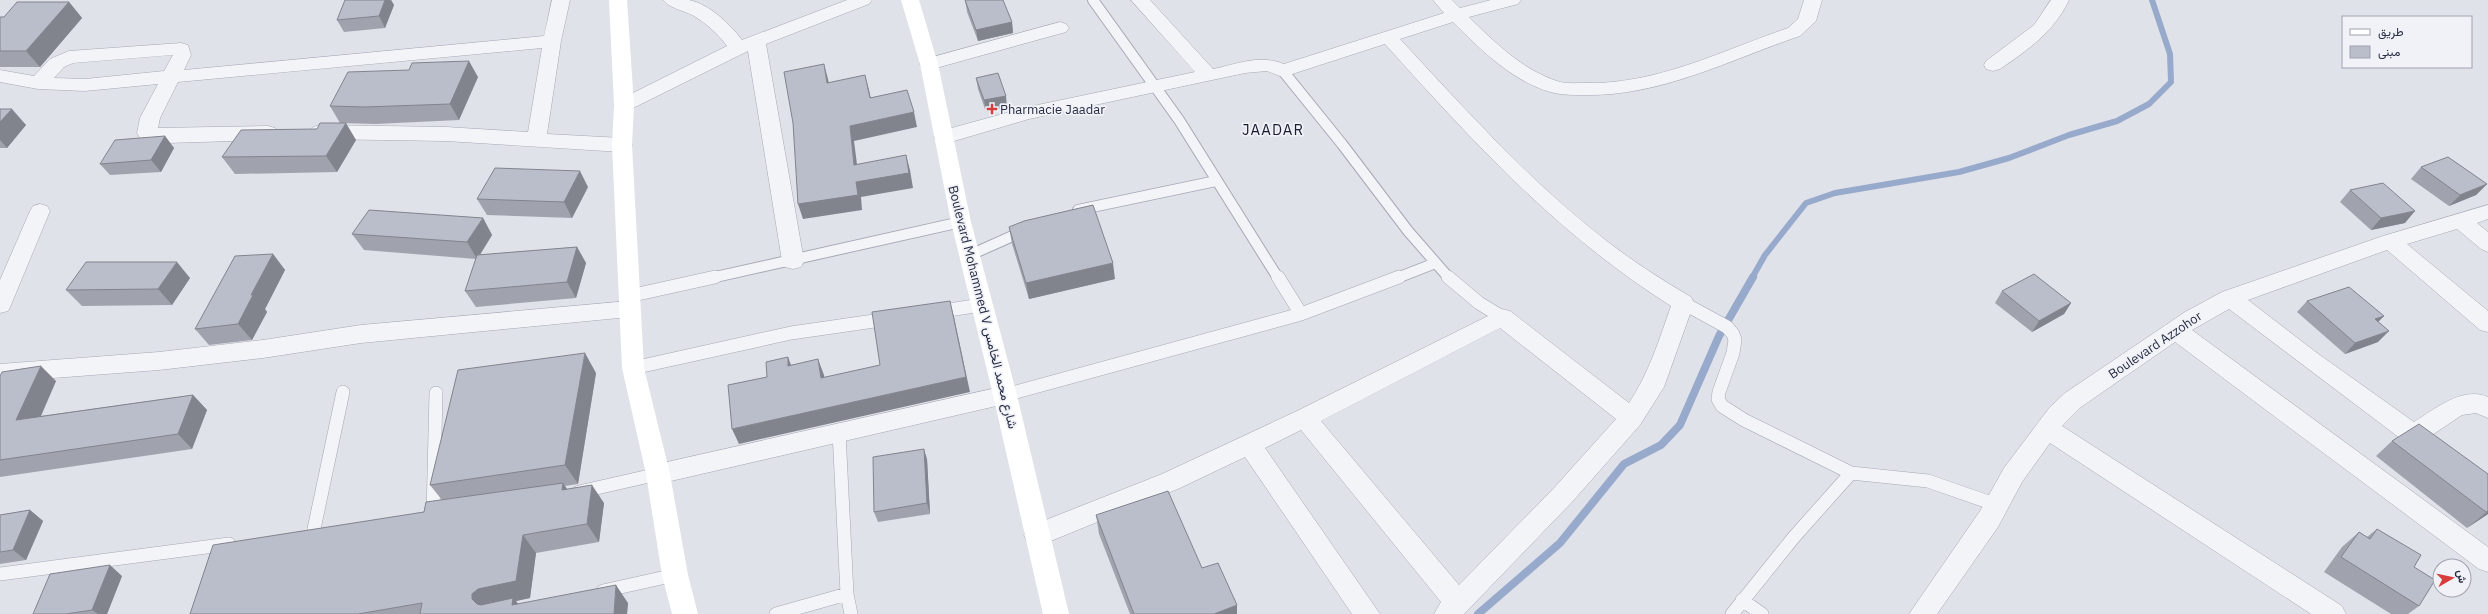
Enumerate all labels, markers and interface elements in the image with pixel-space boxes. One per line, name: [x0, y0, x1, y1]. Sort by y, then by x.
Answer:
legend: [2342, 16, 2472, 68]
text: طريق: [2378, 24, 2404, 40]
text: مبنى: [2378, 44, 2400, 60]
place label: Pharmacie Jaadar: [1000, 101, 1105, 118]
marker: Pharmacie Jaadar: [987, 104, 997, 114]
district label: JAADAR: [1242, 120, 1304, 139]
street label: Boulevard Mohammed V شارع محمد الخامس: [944, 183, 1022, 431]
street label: Boulevard Azzohor: [2105, 307, 2205, 383]
north arrow: [2432, 558, 2472, 598]
text: ش: [2454, 569, 2470, 584]

